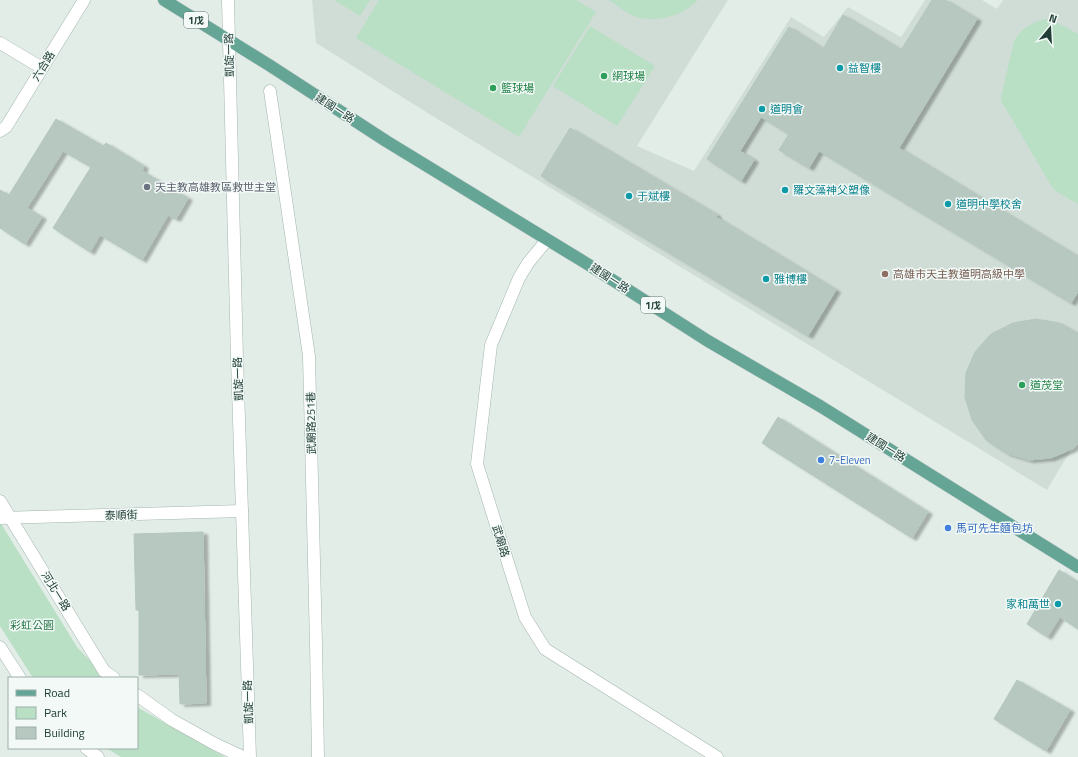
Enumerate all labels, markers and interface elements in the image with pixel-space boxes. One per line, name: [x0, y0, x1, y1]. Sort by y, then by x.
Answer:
north arrow: [1030, 8, 1070, 48]
text: N: [1047, 10, 1059, 27]
road number: 1戊: [184, 12, 208, 28]
street label: 凱旋一路: [221, 33, 237, 77]
street label: 六合路: [27, 48, 59, 84]
place label: 益智樓: [848, 60, 881, 76]
marker: 益智樓: [835, 63, 845, 73]
place label: 網球場: [612, 68, 645, 84]
marker: 網球場: [599, 71, 609, 81]
place label: 籃球場: [501, 80, 534, 96]
marker: 籃球場: [488, 83, 498, 93]
street label: 建國一路: [312, 89, 358, 127]
place label: 道明會: [770, 101, 803, 117]
marker: 道明會: [757, 104, 767, 114]
place label: 天主教高雄教區救世主堂: [155, 179, 276, 195]
marker: 天主教高雄教區救世主堂: [142, 182, 152, 192]
place label: 羅文藻神父塑像: [793, 182, 870, 198]
marker: 羅文藻神父塑像: [780, 185, 790, 195]
place label: 于斌樓: [637, 188, 670, 204]
marker: 于斌樓: [624, 191, 634, 201]
place label: 道明中學校舍: [956, 196, 1022, 212]
marker: 道明中學校舍: [943, 199, 953, 209]
street label: 建國一路: [587, 259, 633, 297]
place label: 高雄市天主教道明高級中學: [893, 266, 1025, 282]
marker: 高雄市天主教道明高級中學: [880, 269, 890, 279]
place label: 雅博樓: [774, 271, 807, 287]
marker: 雅博樓: [761, 274, 771, 284]
road number: 1戊: [641, 297, 665, 313]
street label: 凱旋一路: [229, 357, 247, 401]
place label: 道茂堂: [1030, 377, 1063, 393]
marker: 道茂堂: [1017, 380, 1027, 390]
street label: 武廟路251巷: [302, 392, 320, 454]
street label: 建國一路: [863, 429, 909, 465]
place label: 7-Eleven: [829, 452, 871, 468]
marker: 7-Eleven: [816, 455, 826, 465]
street label: 泰順街: [104, 506, 138, 524]
place label: 馬可先生麵包坊: [956, 520, 1033, 536]
street label: 武廟路: [489, 523, 513, 559]
marker: 馬可先生麵包坊: [943, 523, 953, 533]
street label: 河北一路: [38, 568, 74, 614]
place label: 家和萬世: [1006, 596, 1050, 612]
marker: 家和萬世: [1053, 599, 1063, 609]
park label: 彩虹公園: [10, 617, 54, 633]
legend: [8, 677, 138, 749]
street label: 凱旋一路: [239, 680, 257, 724]
text: Road: [44, 683, 70, 702]
text: Park: [44, 703, 67, 722]
text: Building: [44, 723, 85, 742]

